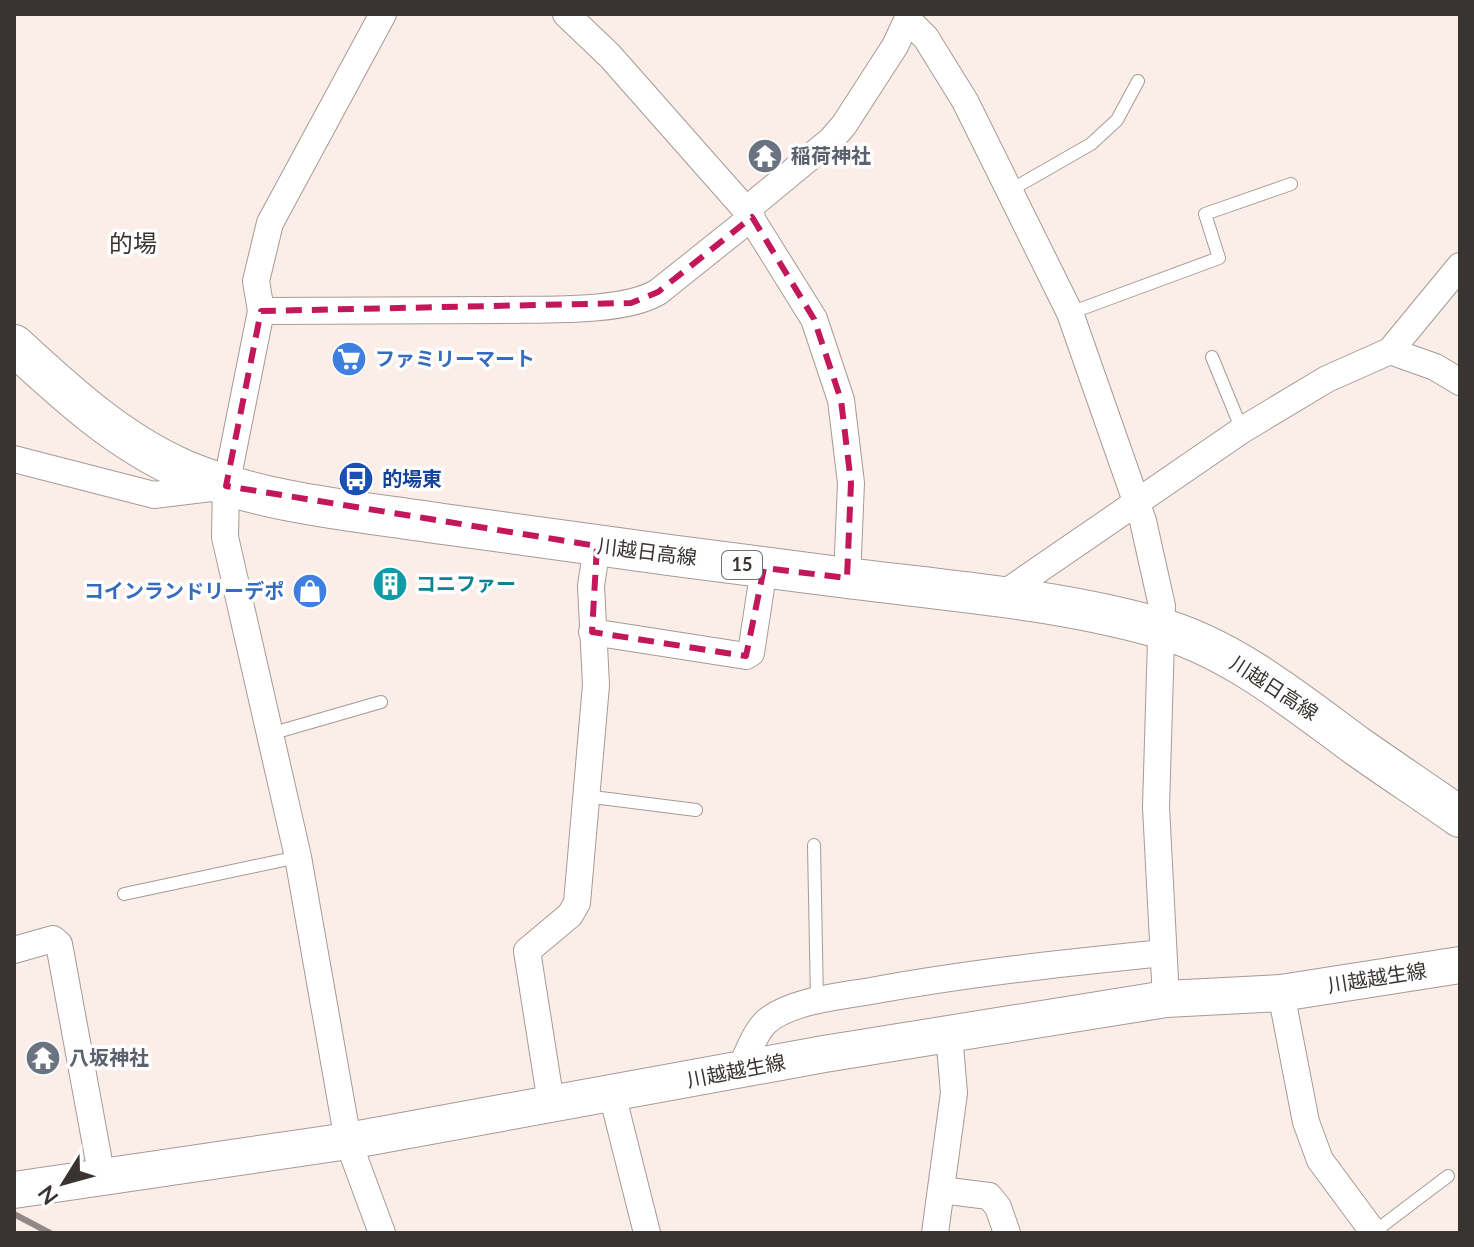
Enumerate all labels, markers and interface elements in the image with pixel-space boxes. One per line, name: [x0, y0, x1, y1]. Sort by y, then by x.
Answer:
temple icon: 稲荷神社: [746, 137, 784, 175]
place label: 稲荷神社: [791, 143, 871, 167]
district label: 的場: [109, 228, 157, 257]
supermarket icon: ファミリーマート: [330, 340, 368, 378]
place label: ファミリーマート: [375, 346, 535, 370]
bus stop icon: 的場東: [337, 460, 375, 498]
place label: 的場東: [382, 466, 442, 490]
street label: 川越日高線: [596, 533, 698, 569]
road number: 15: [722, 551, 762, 579]
building icon: コニファー: [371, 565, 409, 603]
place label: コニファー: [416, 571, 516, 595]
shop icon: コインランドリーデポ: [291, 572, 329, 610]
place label: コインランドリーデポ: [84, 578, 284, 602]
street label: 川越日高線: [1226, 650, 1323, 724]
street label: 川越越生線: [1326, 957, 1428, 997]
temple icon: 八坂神社: [24, 1039, 62, 1077]
place label: 八坂神社: [69, 1045, 149, 1069]
street label: 川越越生線: [684, 1049, 787, 1091]
north arrow: [24, 1143, 104, 1223]
text: N: [32, 1180, 64, 1210]

